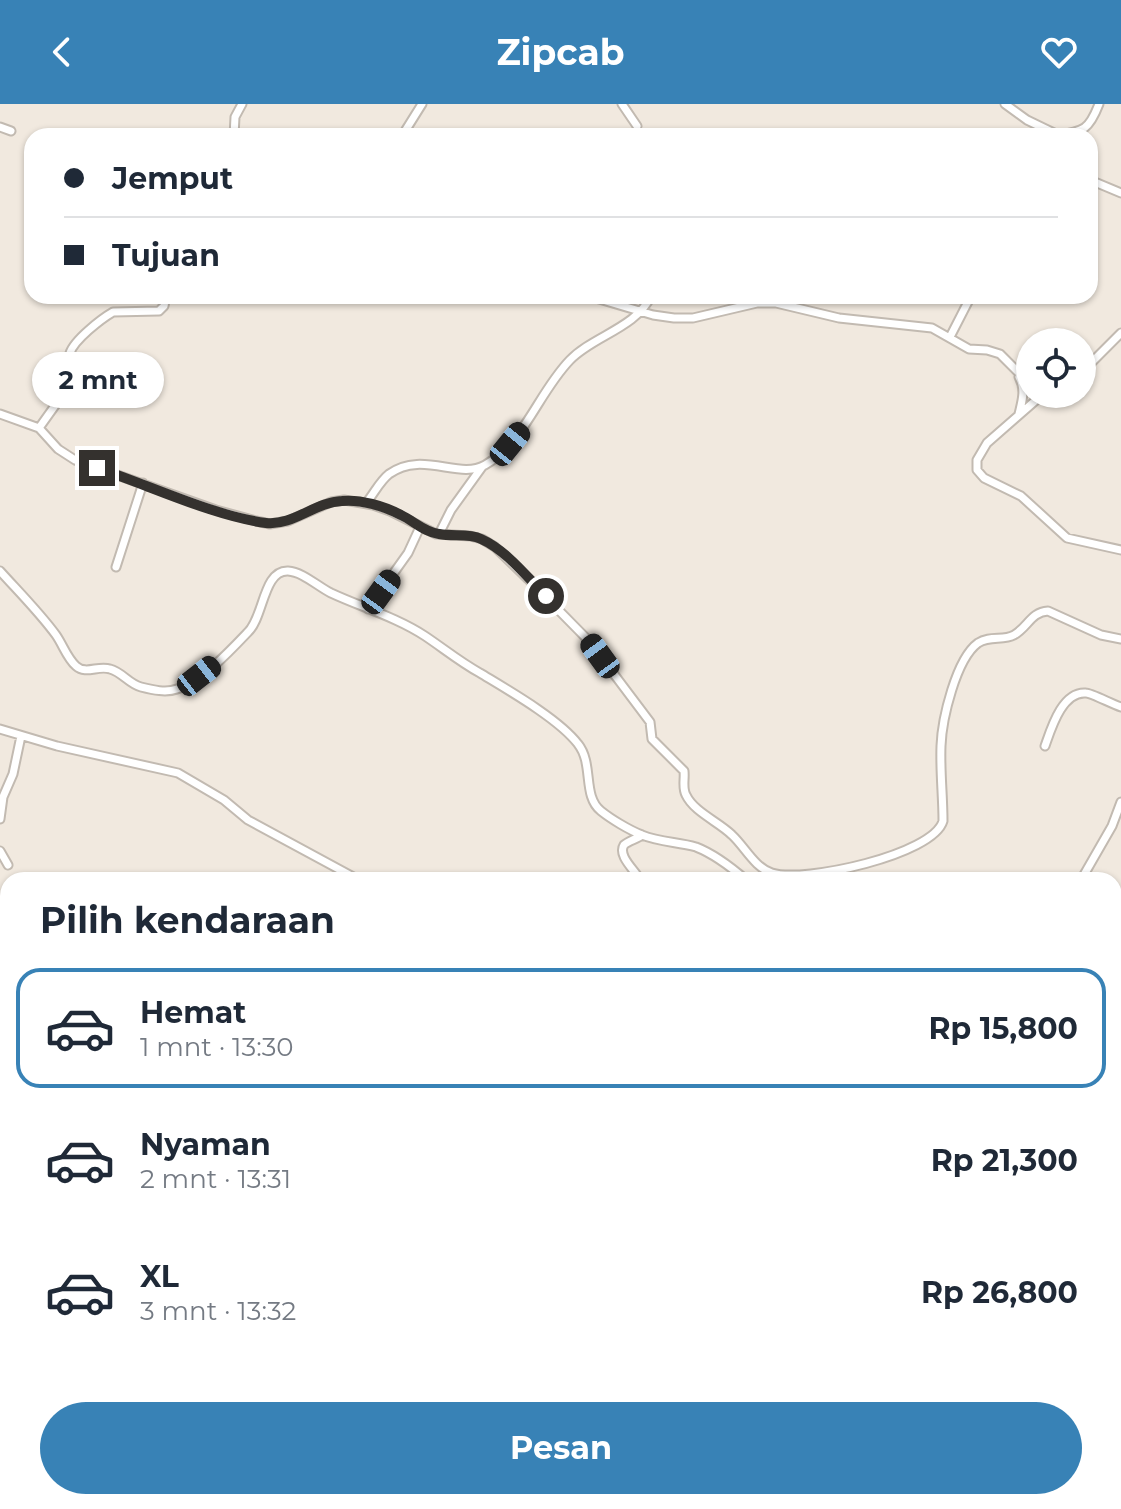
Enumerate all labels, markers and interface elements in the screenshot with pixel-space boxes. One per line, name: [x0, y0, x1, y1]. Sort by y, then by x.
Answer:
icon: back: [40, 30, 84, 74]
text: Zipcab: [496, 30, 625, 74]
icon: heart: [1037, 30, 1081, 74]
text: Jemput: [112, 160, 233, 197]
text: Tujuan: [112, 237, 220, 274]
map controls: [1016, 328, 1096, 408]
button: locate: [1016, 328, 1096, 408]
callout: 2 mnt: [31, 352, 163, 408]
text: 2 mnt: [58, 364, 138, 396]
car: [486, 418, 534, 470]
route end: [79, 450, 115, 486]
car: [357, 566, 405, 618]
route start: [528, 578, 564, 614]
car: [576, 630, 624, 682]
car: [173, 652, 225, 700]
text: Pilih kendaraan: [40, 898, 335, 942]
icon: car: [44, 992, 116, 1064]
text: Hemat: [140, 994, 246, 1031]
text: Rp 15,800: [928, 1010, 1078, 1047]
text: 1 mnt · 13:30: [140, 1031, 294, 1063]
icon: car: [44, 1124, 116, 1196]
text: Nyaman: [140, 1126, 271, 1163]
text: Rp 21,300: [931, 1142, 1078, 1179]
text: 2 mnt · 13:31: [140, 1163, 291, 1195]
icon: car: [44, 1256, 116, 1328]
text: XL: [140, 1258, 179, 1295]
text: Rp 26,800: [921, 1274, 1078, 1311]
text: 3 mnt · 13:32: [140, 1295, 296, 1327]
button: Pesan: [40, 1402, 1082, 1494]

